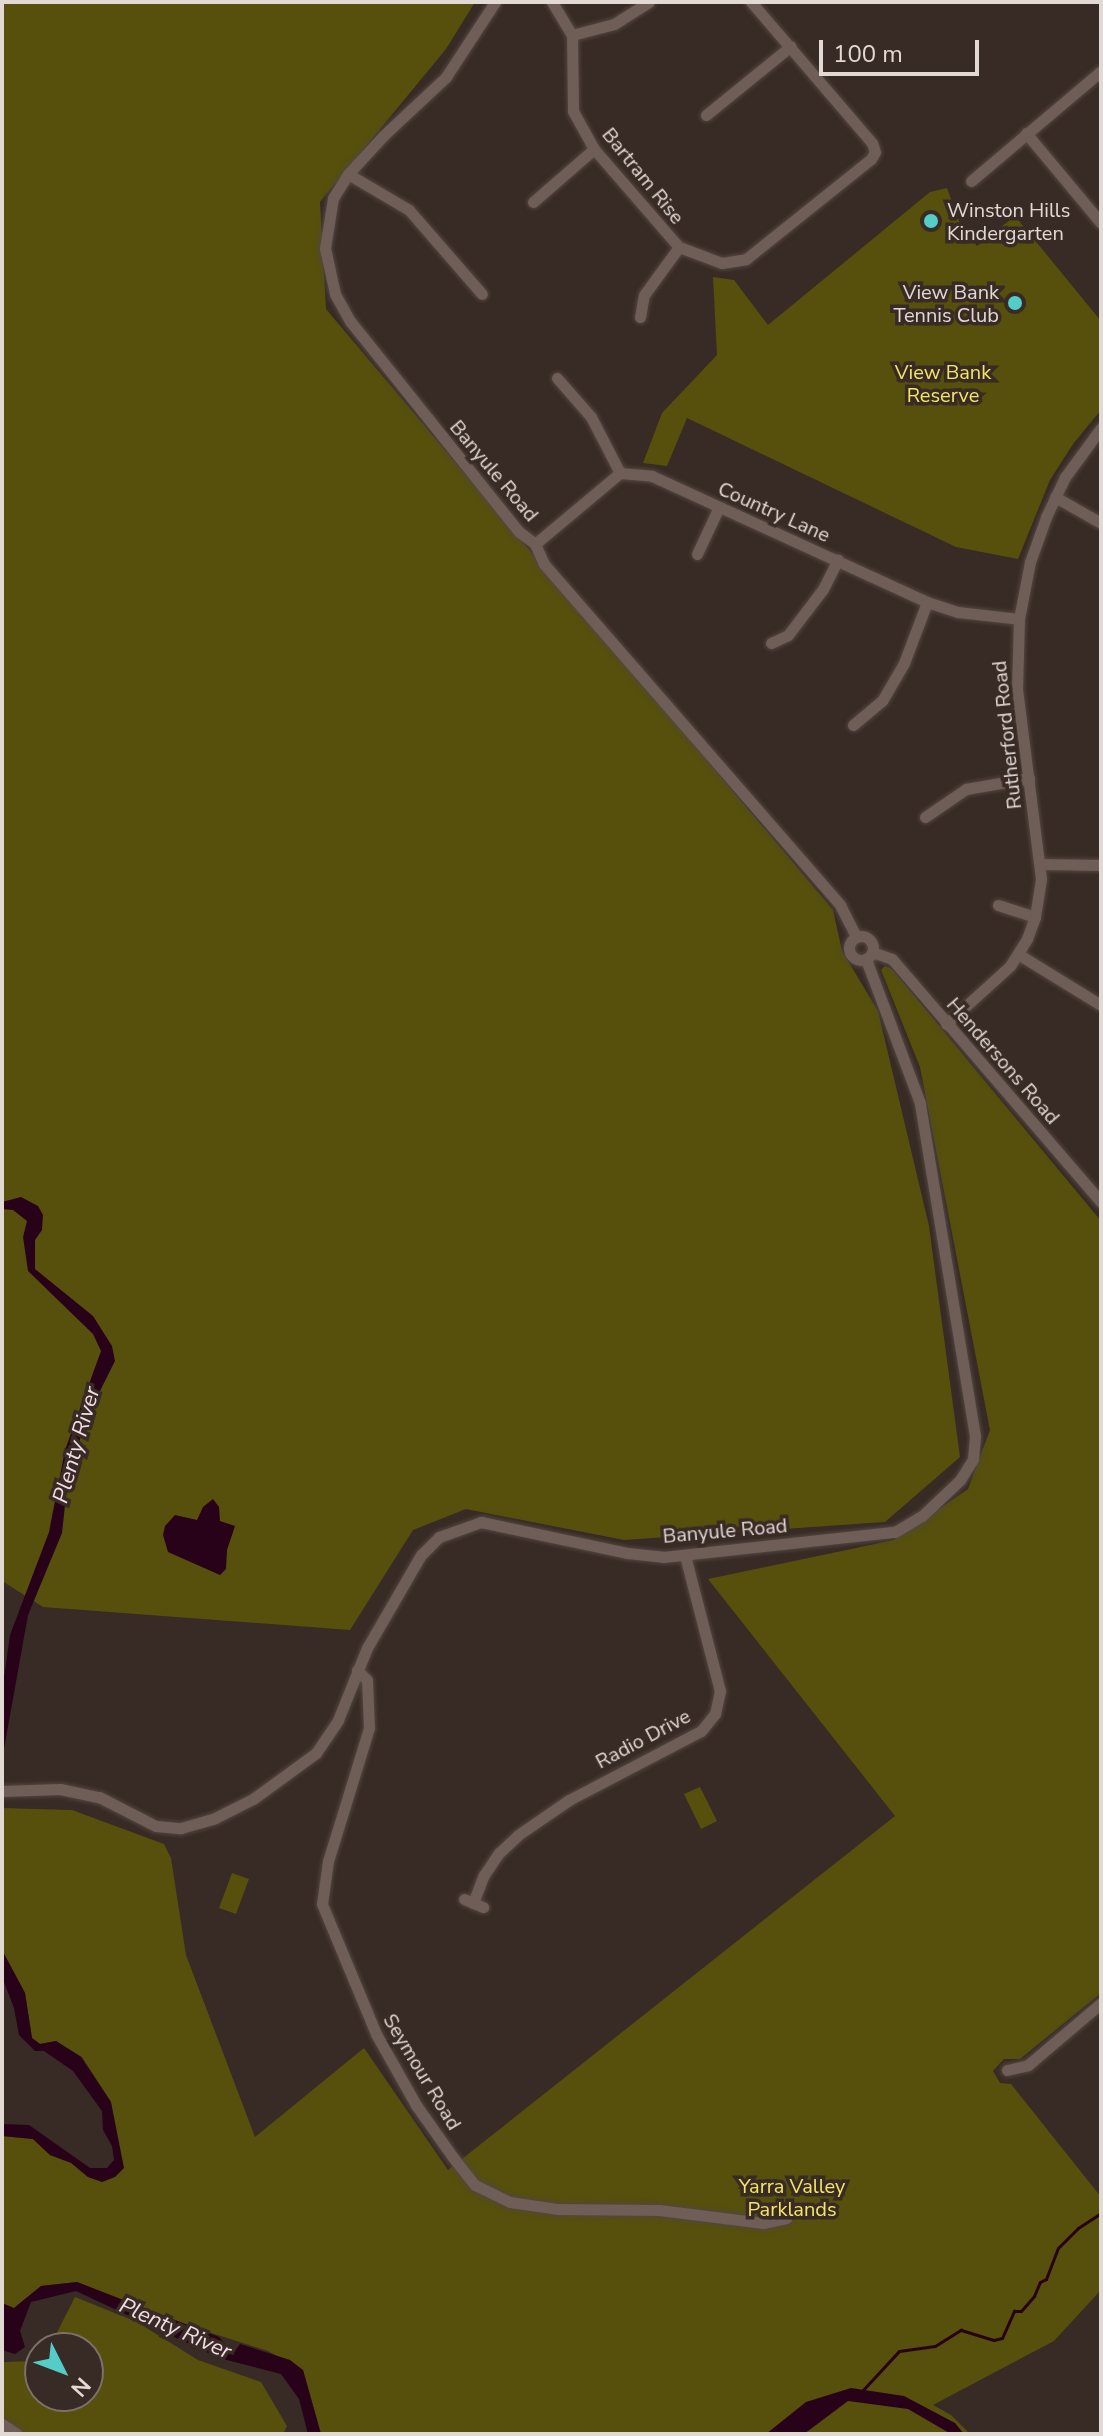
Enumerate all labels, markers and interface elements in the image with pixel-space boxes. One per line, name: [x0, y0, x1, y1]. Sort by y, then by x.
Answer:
scale bar: [823, 24, 983, 74]
text: 100 m: [833, 38, 903, 70]
street label: Bartram Rise: [597, 123, 689, 229]
place label: Winston Hills Kindergarten: [947, 198, 1070, 245]
marker: Winston Hills Kindergarten: [922, 212, 940, 230]
place label: View Bank Tennis Club: [893, 280, 999, 327]
marker: View Bank Tennis Club: [1006, 294, 1024, 312]
park label: View Bank Reserve: [895, 360, 991, 407]
street label: Banyule Road: [445, 415, 543, 527]
street label: Country Lane: [714, 477, 834, 547]
street label: Rutherford Road: [987, 660, 1027, 810]
street label: Hendersons Road: [941, 993, 1065, 1129]
water label: Plenty River: [48, 1384, 106, 1506]
street label: Banyule Road: [662, 1514, 788, 1548]
street label: Radio Drive: [591, 1704, 695, 1774]
street label: Seymour Road: [378, 2010, 466, 2134]
park label: Yarra Valley Parklands: [739, 2175, 845, 2222]
water label: Plenty River: [115, 2293, 235, 2365]
north arrow: [24, 2332, 104, 2412]
text: N: [64, 2371, 97, 2403]

